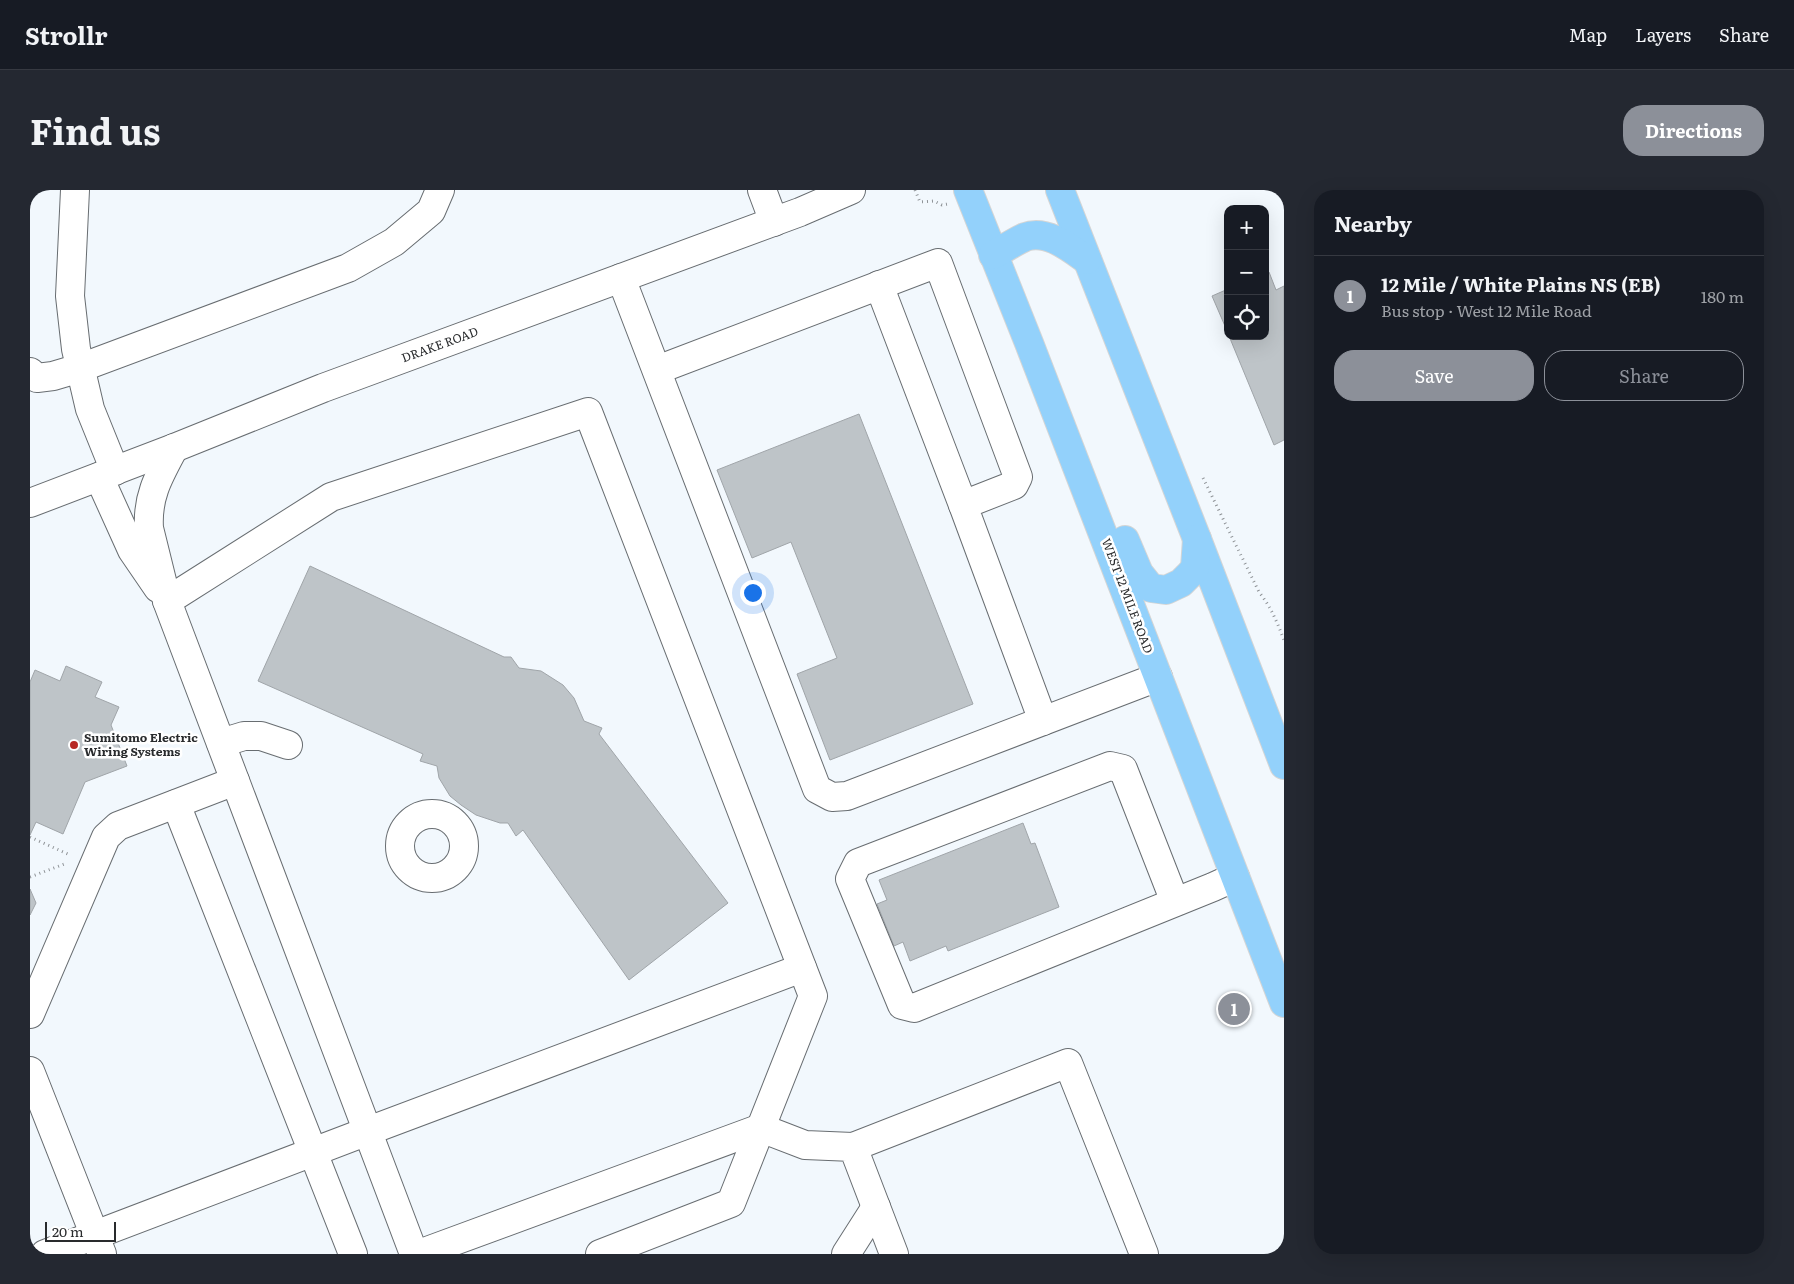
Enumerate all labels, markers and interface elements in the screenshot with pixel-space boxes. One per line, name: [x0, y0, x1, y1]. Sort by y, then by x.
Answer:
text: Strollr: [25, 17, 108, 52]
text: Map: [1569, 21, 1607, 48]
text: Layers: [1635, 21, 1691, 48]
text: Share: [1719, 21, 1769, 48]
text: Find us: [30, 104, 160, 156]
button: Directions: [1623, 105, 1764, 156]
map controls: [1224, 205, 1269, 340]
button: +: [1224, 205, 1269, 250]
text: Nearby: [1334, 207, 1412, 238]
button: −: [1224, 250, 1269, 295]
text: 12 Mile / White Plains NS (EB): [1381, 270, 1661, 298]
text: 1: [1347, 284, 1353, 308]
text: 180 m: [1701, 284, 1744, 308]
button: locate: [1224, 295, 1269, 340]
text: Bus stop · West 12 Mile Road: [1381, 298, 1592, 322]
street label: DRAKE ROAD: [399, 322, 481, 366]
button: Save: [1334, 350, 1534, 401]
button: Share: [1544, 350, 1744, 401]
street label: WEST 12 MILE ROAD: [1098, 536, 1158, 656]
your location: [740, 580, 766, 606]
place label: Sumitomo Electric Wiring Systems: [84, 728, 198, 760]
marker: Sumitomo Electric Wiring Systems: [68, 739, 80, 751]
pin: 1: [1218, 990, 1250, 1028]
scale bar: [45, 1219, 116, 1242]
text: 20 m: [52, 1221, 84, 1241]

